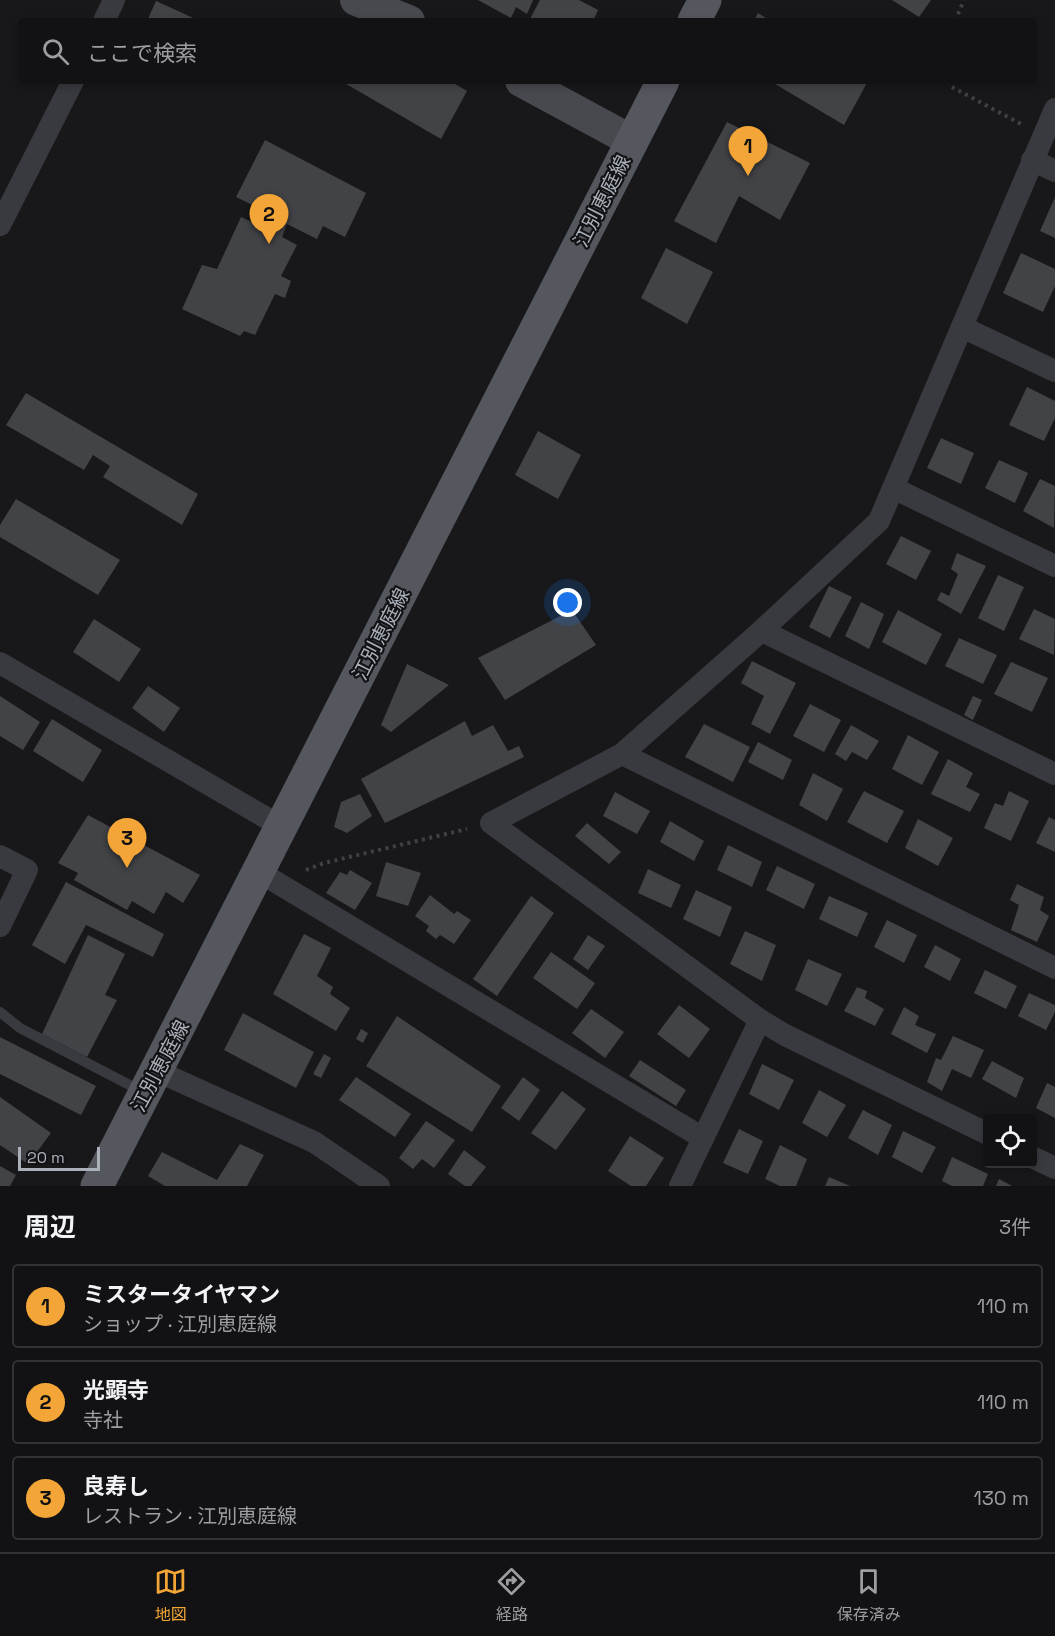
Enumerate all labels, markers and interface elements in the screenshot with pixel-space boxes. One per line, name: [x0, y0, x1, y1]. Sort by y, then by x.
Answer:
search box: [18, 18, 1037, 84]
icon: search: [39, 35, 72, 68]
text: ここで検索: [87, 39, 197, 67]
pin: 1: [728, 126, 768, 176]
street label: 江別恵庭線: [568, 151, 636, 251]
pin: 2: [250, 194, 288, 244]
street label: 江別恵庭線: [347, 584, 415, 684]
your location: [553, 588, 582, 617]
pin: 3: [108, 818, 146, 868]
street label: 江別恵庭線: [125, 1016, 195, 1116]
map controls: [983, 1114, 1037, 1168]
button: locate: [983, 1114, 1037, 1168]
scale bar: [18, 1144, 100, 1172]
text: 20 m: [27, 1147, 65, 1168]
text: 周辺: [24, 1210, 76, 1244]
text: 3件: [999, 1214, 1031, 1240]
text: ミスタータイヤマン: [83, 1280, 280, 1308]
text: 1: [41, 1293, 50, 1319]
text: 110 m: [977, 1293, 1029, 1319]
text: ショップ · 江別恵庭線: [83, 1311, 277, 1337]
text: 光顕寺: [83, 1376, 149, 1404]
text: 2: [40, 1389, 51, 1415]
text: 110 m: [977, 1389, 1029, 1415]
text: 寺社: [83, 1407, 123, 1433]
text: 良寿し: [83, 1472, 149, 1500]
text: 3: [39, 1485, 52, 1511]
text: 130 m: [973, 1485, 1029, 1511]
text: レストラン · 江別恵庭線: [83, 1503, 297, 1529]
tab: 地図: [154, 1565, 187, 1625]
tab: 経路: [495, 1565, 528, 1625]
tab: 保存済み: [837, 1565, 901, 1625]

